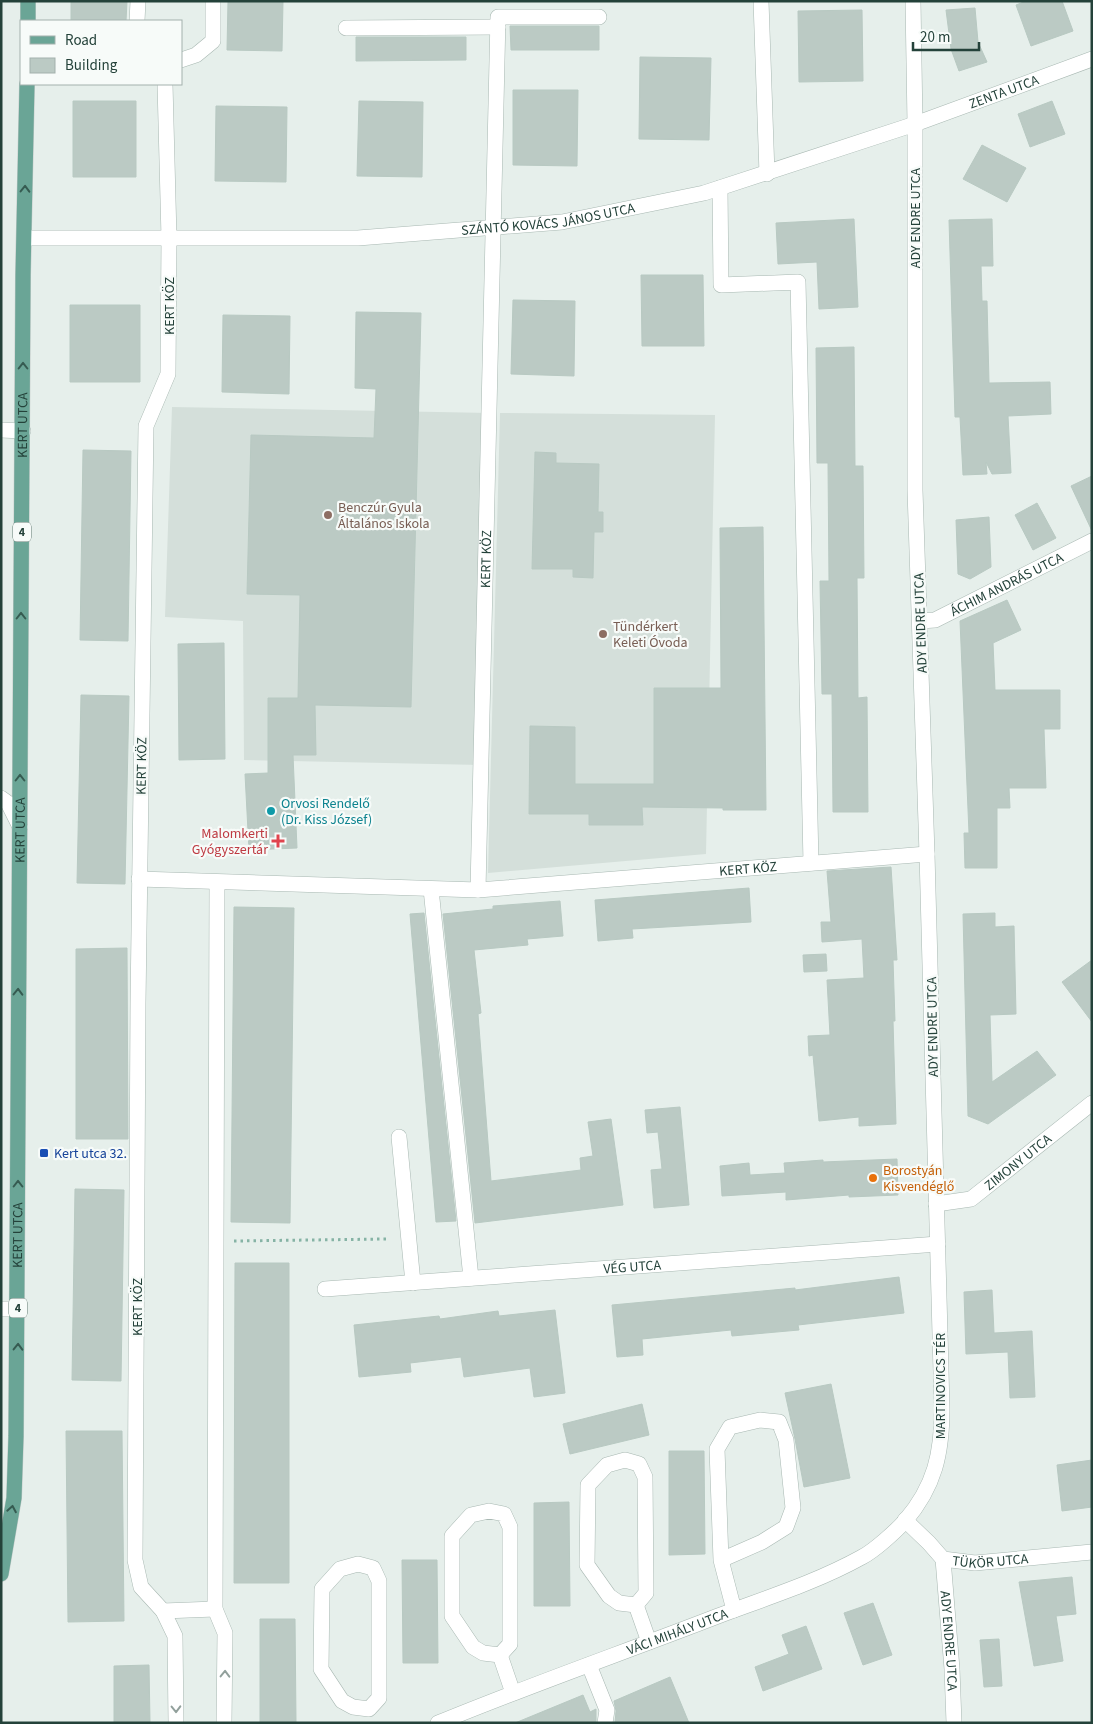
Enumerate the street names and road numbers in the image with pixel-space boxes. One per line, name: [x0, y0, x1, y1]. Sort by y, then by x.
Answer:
street label: ZENTA UTCA: [966, 70, 1042, 114]
street label: ADY ENDRE UTCA: [906, 167, 926, 268]
street label: SZÁNTÓ KOVÁCS JÁNOS UTCA: [460, 198, 637, 241]
street label: KERT KÖZ: [160, 277, 180, 335]
street label: KERT UTCA: [13, 392, 33, 458]
road number: 4: [13, 522, 31, 542]
street label: KERT KÖZ: [476, 530, 497, 588]
street label: ÁCHIM ANDRÁS UTCA: [947, 548, 1067, 622]
street label: ADY ENDRE UTCA: [909, 572, 933, 673]
street label: KERT KÖZ: [131, 737, 153, 795]
street label: KERT UTCA: [10, 797, 31, 863]
street label: KERT KÖZ: [718, 857, 778, 882]
street label: ADY ENDRE UTCA: [922, 976, 944, 1077]
street label: ZIMONY UTCA: [980, 1129, 1057, 1196]
street label: KERT UTCA: [8, 1202, 28, 1268]
street label: VÉG UTCA: [603, 1255, 662, 1280]
street label: KERT KÖZ: [128, 1278, 148, 1336]
road number: 4: [9, 1299, 27, 1318]
street label: MARTINOVICS TÉR: [931, 1333, 951, 1439]
street label: TÜKÖR UTCA: [951, 1549, 1030, 1574]
street label: ADY ENDRE UTCA: [935, 1590, 962, 1692]
street label: VÁCI MIHÁLY UTCA: [624, 1604, 731, 1661]

